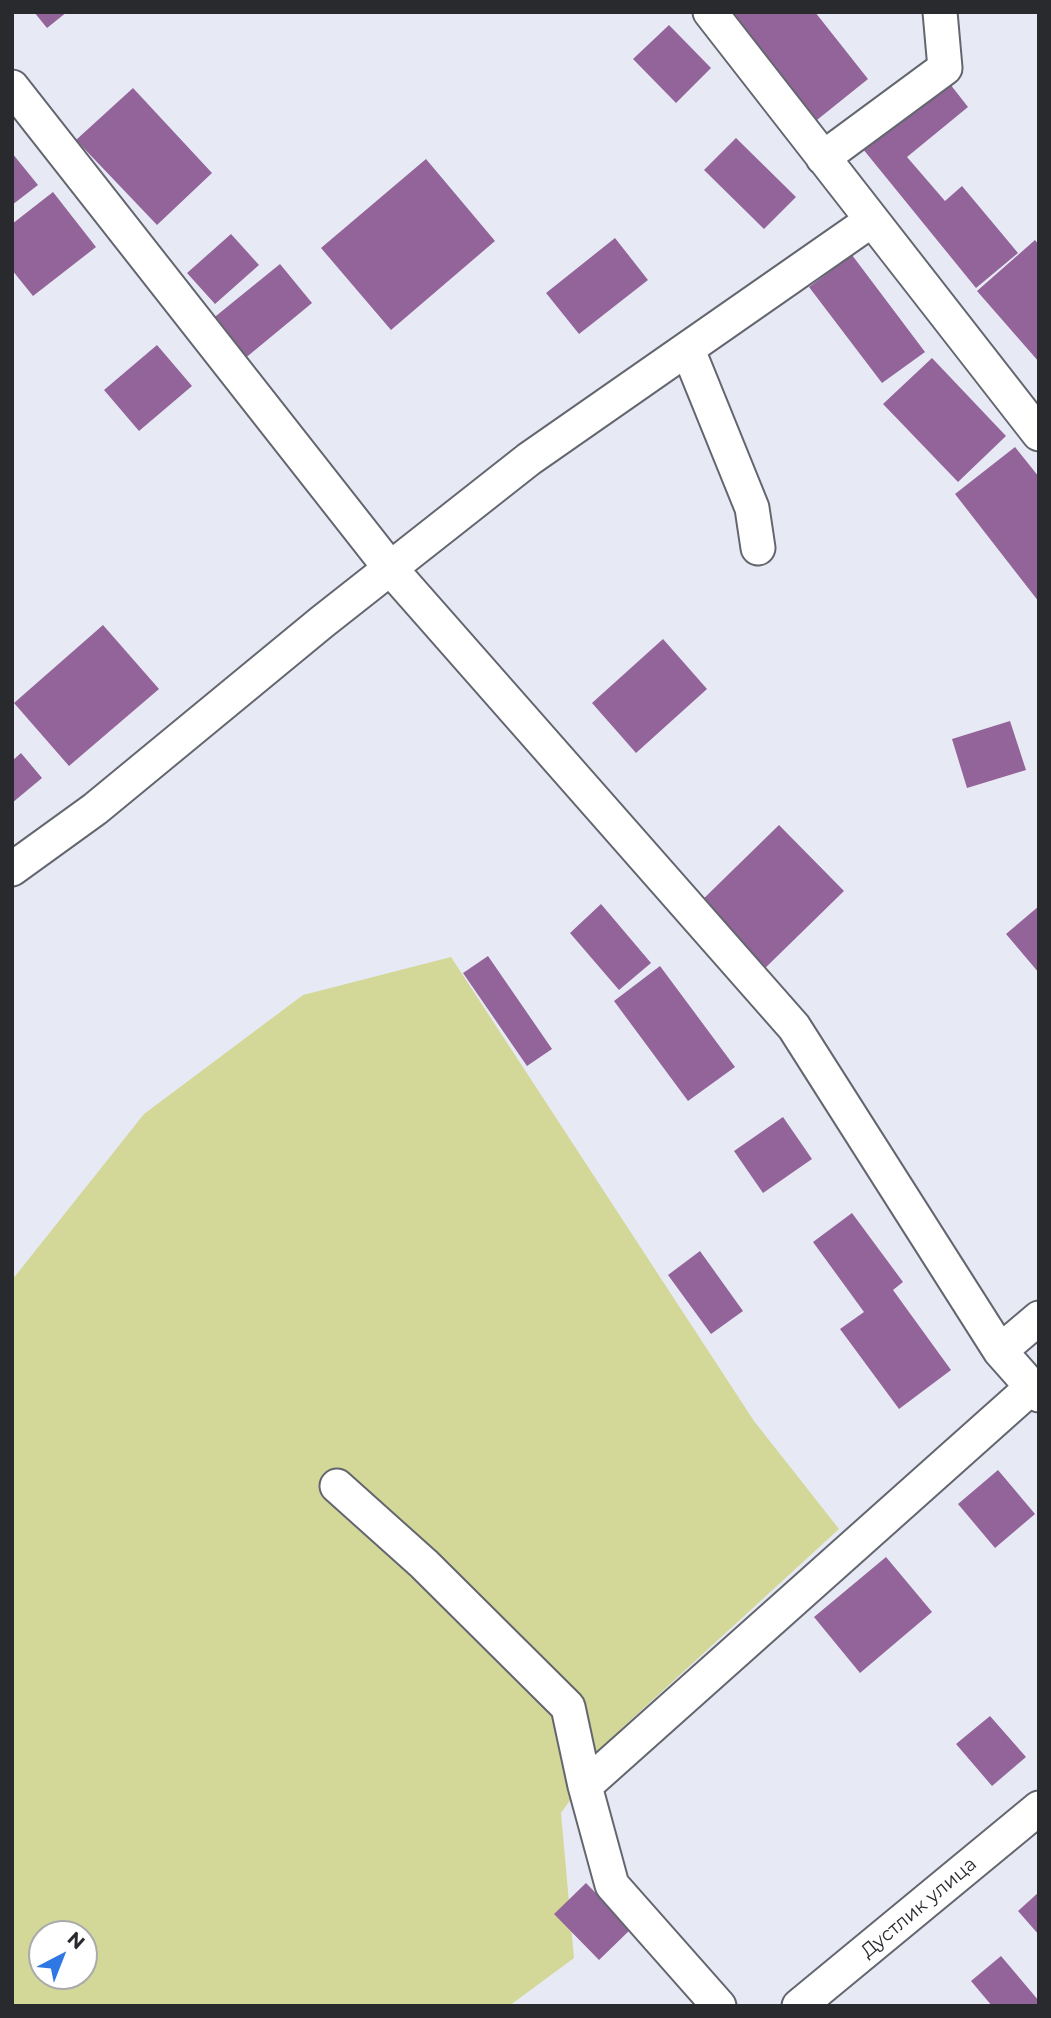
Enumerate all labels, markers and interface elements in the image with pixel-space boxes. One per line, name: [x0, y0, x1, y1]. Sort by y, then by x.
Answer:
street label: Дустлик улица: [856, 1853, 982, 1963]
north arrow: [28, 1920, 98, 1990]
text: N: [63, 1927, 89, 1954]

